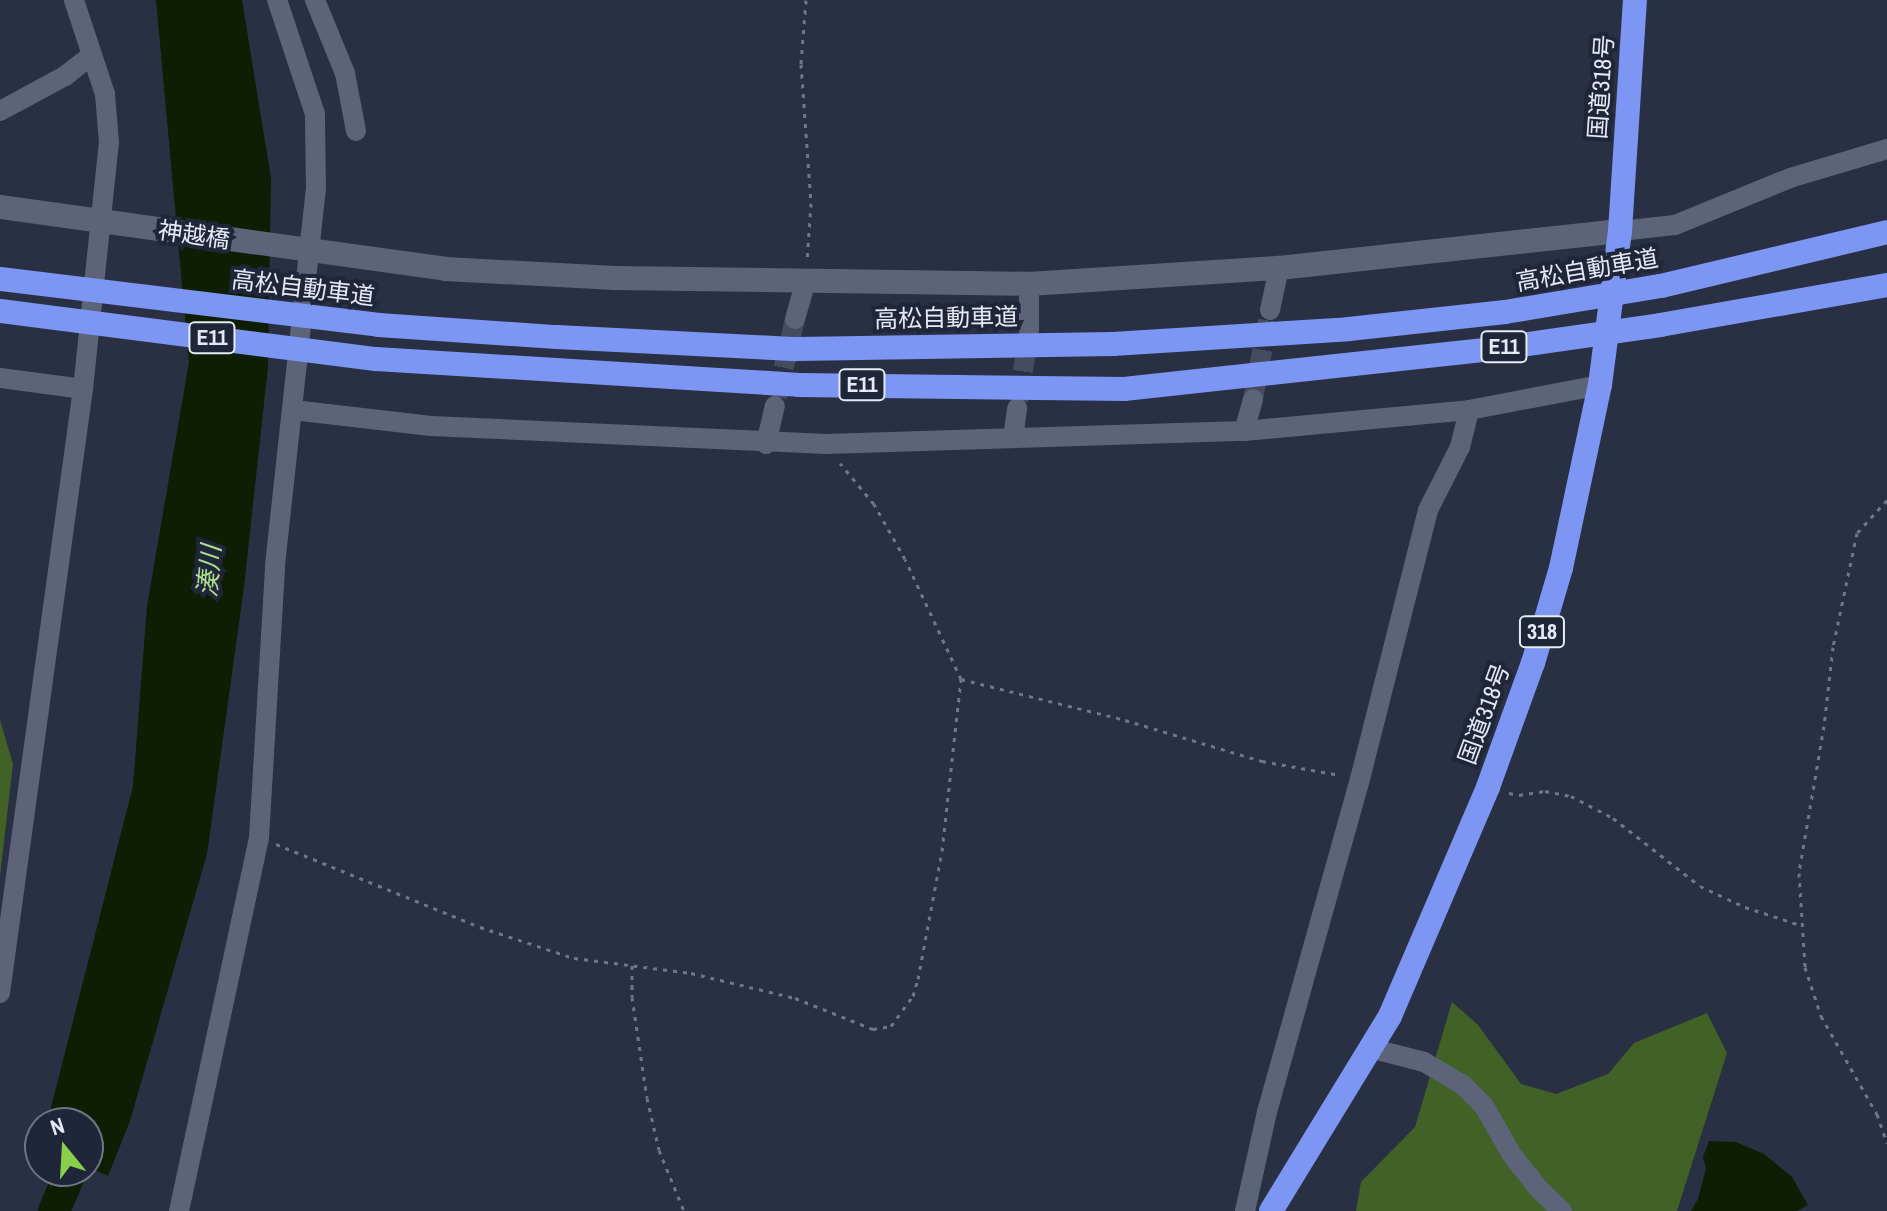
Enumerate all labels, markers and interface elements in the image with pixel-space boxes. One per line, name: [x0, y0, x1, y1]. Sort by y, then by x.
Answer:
street label: 国道318号: [1583, 34, 1619, 140]
street label: 神越橋: [156, 216, 232, 254]
street label: 高松自動車道: [1514, 243, 1660, 297]
street label: 高松自動車道: [230, 265, 376, 311]
street label: 高松自動車道: [874, 302, 1018, 334]
road number: E11: [188, 320, 236, 356]
road number: E11: [1480, 329, 1528, 365]
road number: E11: [838, 367, 886, 403]
water label: 湊川: [191, 544, 227, 598]
road number: 318: [1518, 614, 1566, 650]
street label: 国道318号: [1453, 660, 1515, 768]
north arrow: [24, 1107, 104, 1187]
text: N: [46, 1110, 68, 1142]

